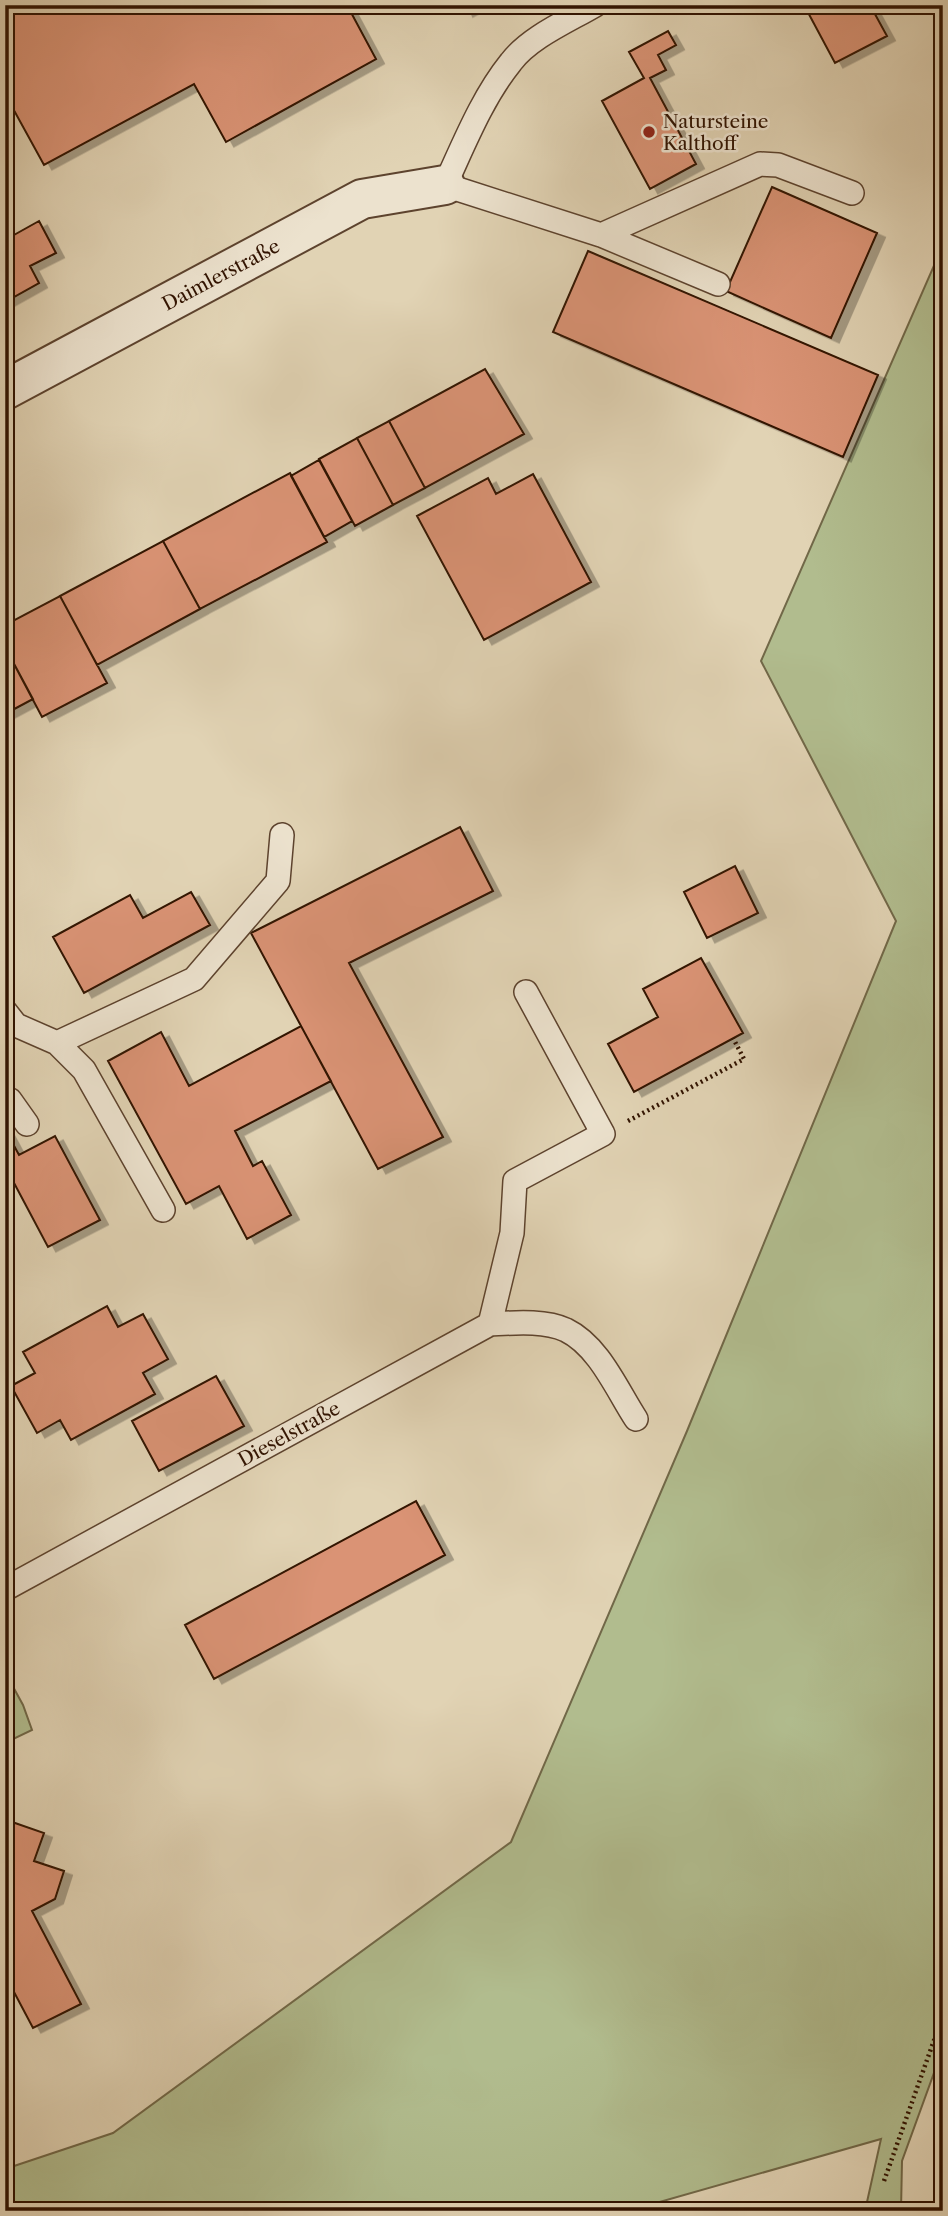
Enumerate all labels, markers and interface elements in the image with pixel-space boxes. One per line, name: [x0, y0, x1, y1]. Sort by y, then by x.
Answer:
place label: Natursteine Kalthoff: [663, 110, 769, 155]
marker: Natursteine Kalthoff: [641, 124, 657, 140]
street label: Daimlerstraße: [158, 234, 284, 316]
street label: Dieselstraße: [234, 1397, 344, 1471]

